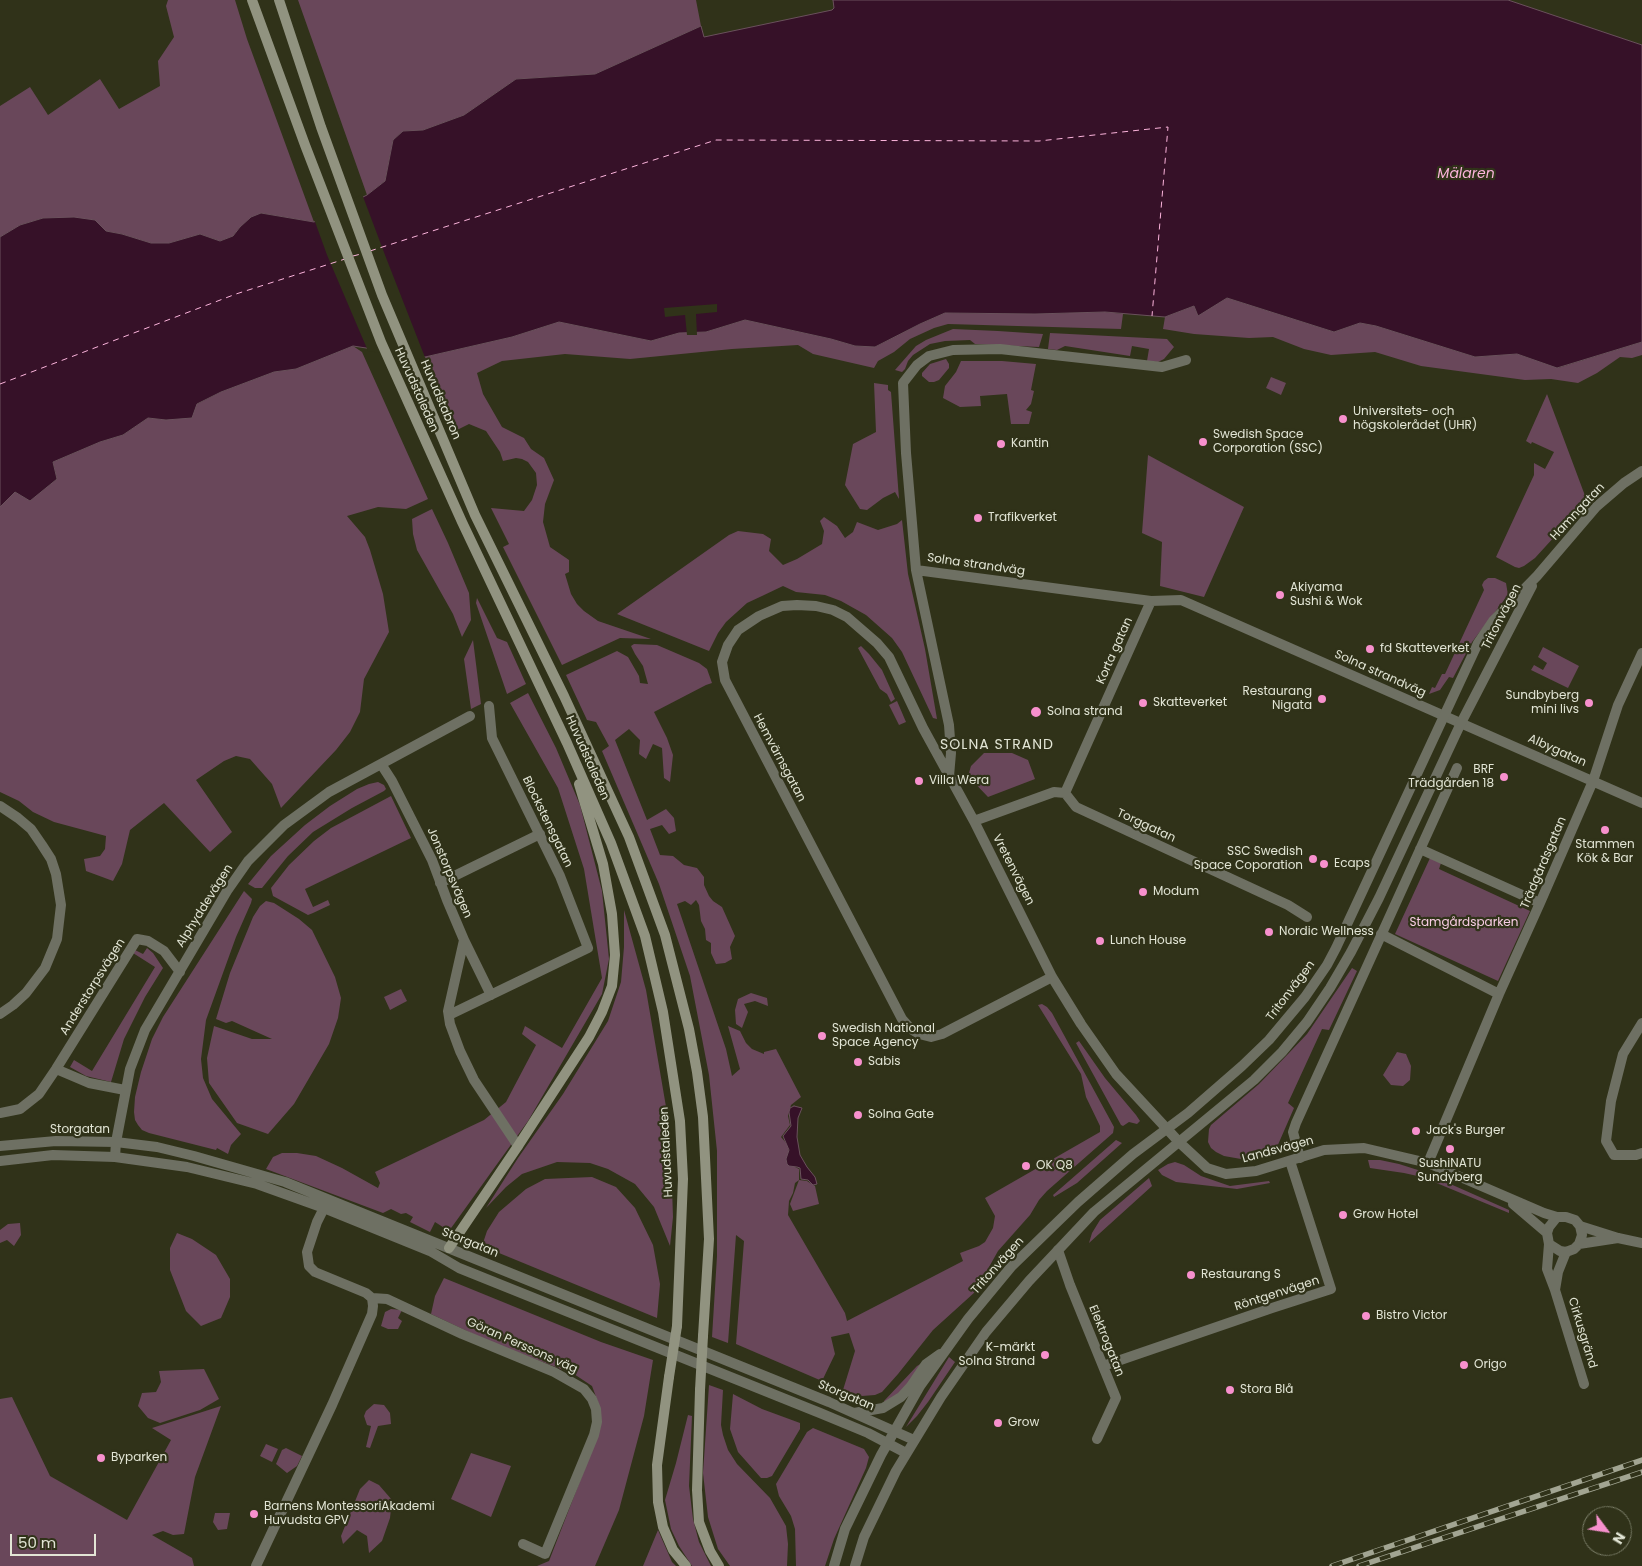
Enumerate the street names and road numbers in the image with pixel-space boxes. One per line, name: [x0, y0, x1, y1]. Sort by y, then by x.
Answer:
street label: Huvudstaleden: [391, 346, 441, 434]
street label: Huvudstabron: [417, 358, 463, 442]
street label: Hamngatan: [1548, 480, 1608, 544]
street label: Solna strandväg: [926, 551, 1026, 579]
street label: Tritonvägen: [1479, 582, 1525, 652]
street label: Korta gatan: [1094, 615, 1136, 687]
street label: Solna strandväg: [1332, 647, 1428, 701]
street label: Hemvärnsgatan: [750, 711, 808, 805]
street label: Huvudstaleden: [562, 714, 612, 802]
street label: Albygatan: [1526, 732, 1588, 770]
street label: Blockstensgatan: [519, 774, 575, 870]
street label: Torggatan: [1114, 806, 1178, 846]
street label: Trädgårdsgatan: [1518, 815, 1570, 911]
street label: Jonstorpsvägen: [423, 826, 475, 920]
street label: Vretenvägen: [989, 832, 1037, 908]
street label: Alphyddevägen: [174, 862, 236, 950]
street label: Anderstorpsvägen: [57, 936, 129, 1038]
street label: Tritonvägen: [1264, 958, 1318, 1024]
street label: Huvudstaleden: [657, 1106, 677, 1198]
street label: Storgatan: [50, 1123, 110, 1137]
street label: Landsvägen: [1241, 1134, 1315, 1166]
street label: Storgatan: [440, 1225, 500, 1261]
street label: Tritonvägen: [969, 1235, 1027, 1297]
street label: Röntgenvägen: [1233, 1274, 1321, 1314]
street label: Cirkusgränd: [1564, 1296, 1600, 1370]
street label: Elektrogatan: [1085, 1303, 1127, 1379]
street label: Göran Perssons väg: [464, 1315, 580, 1377]
street label: Storgatan: [816, 1378, 876, 1414]

